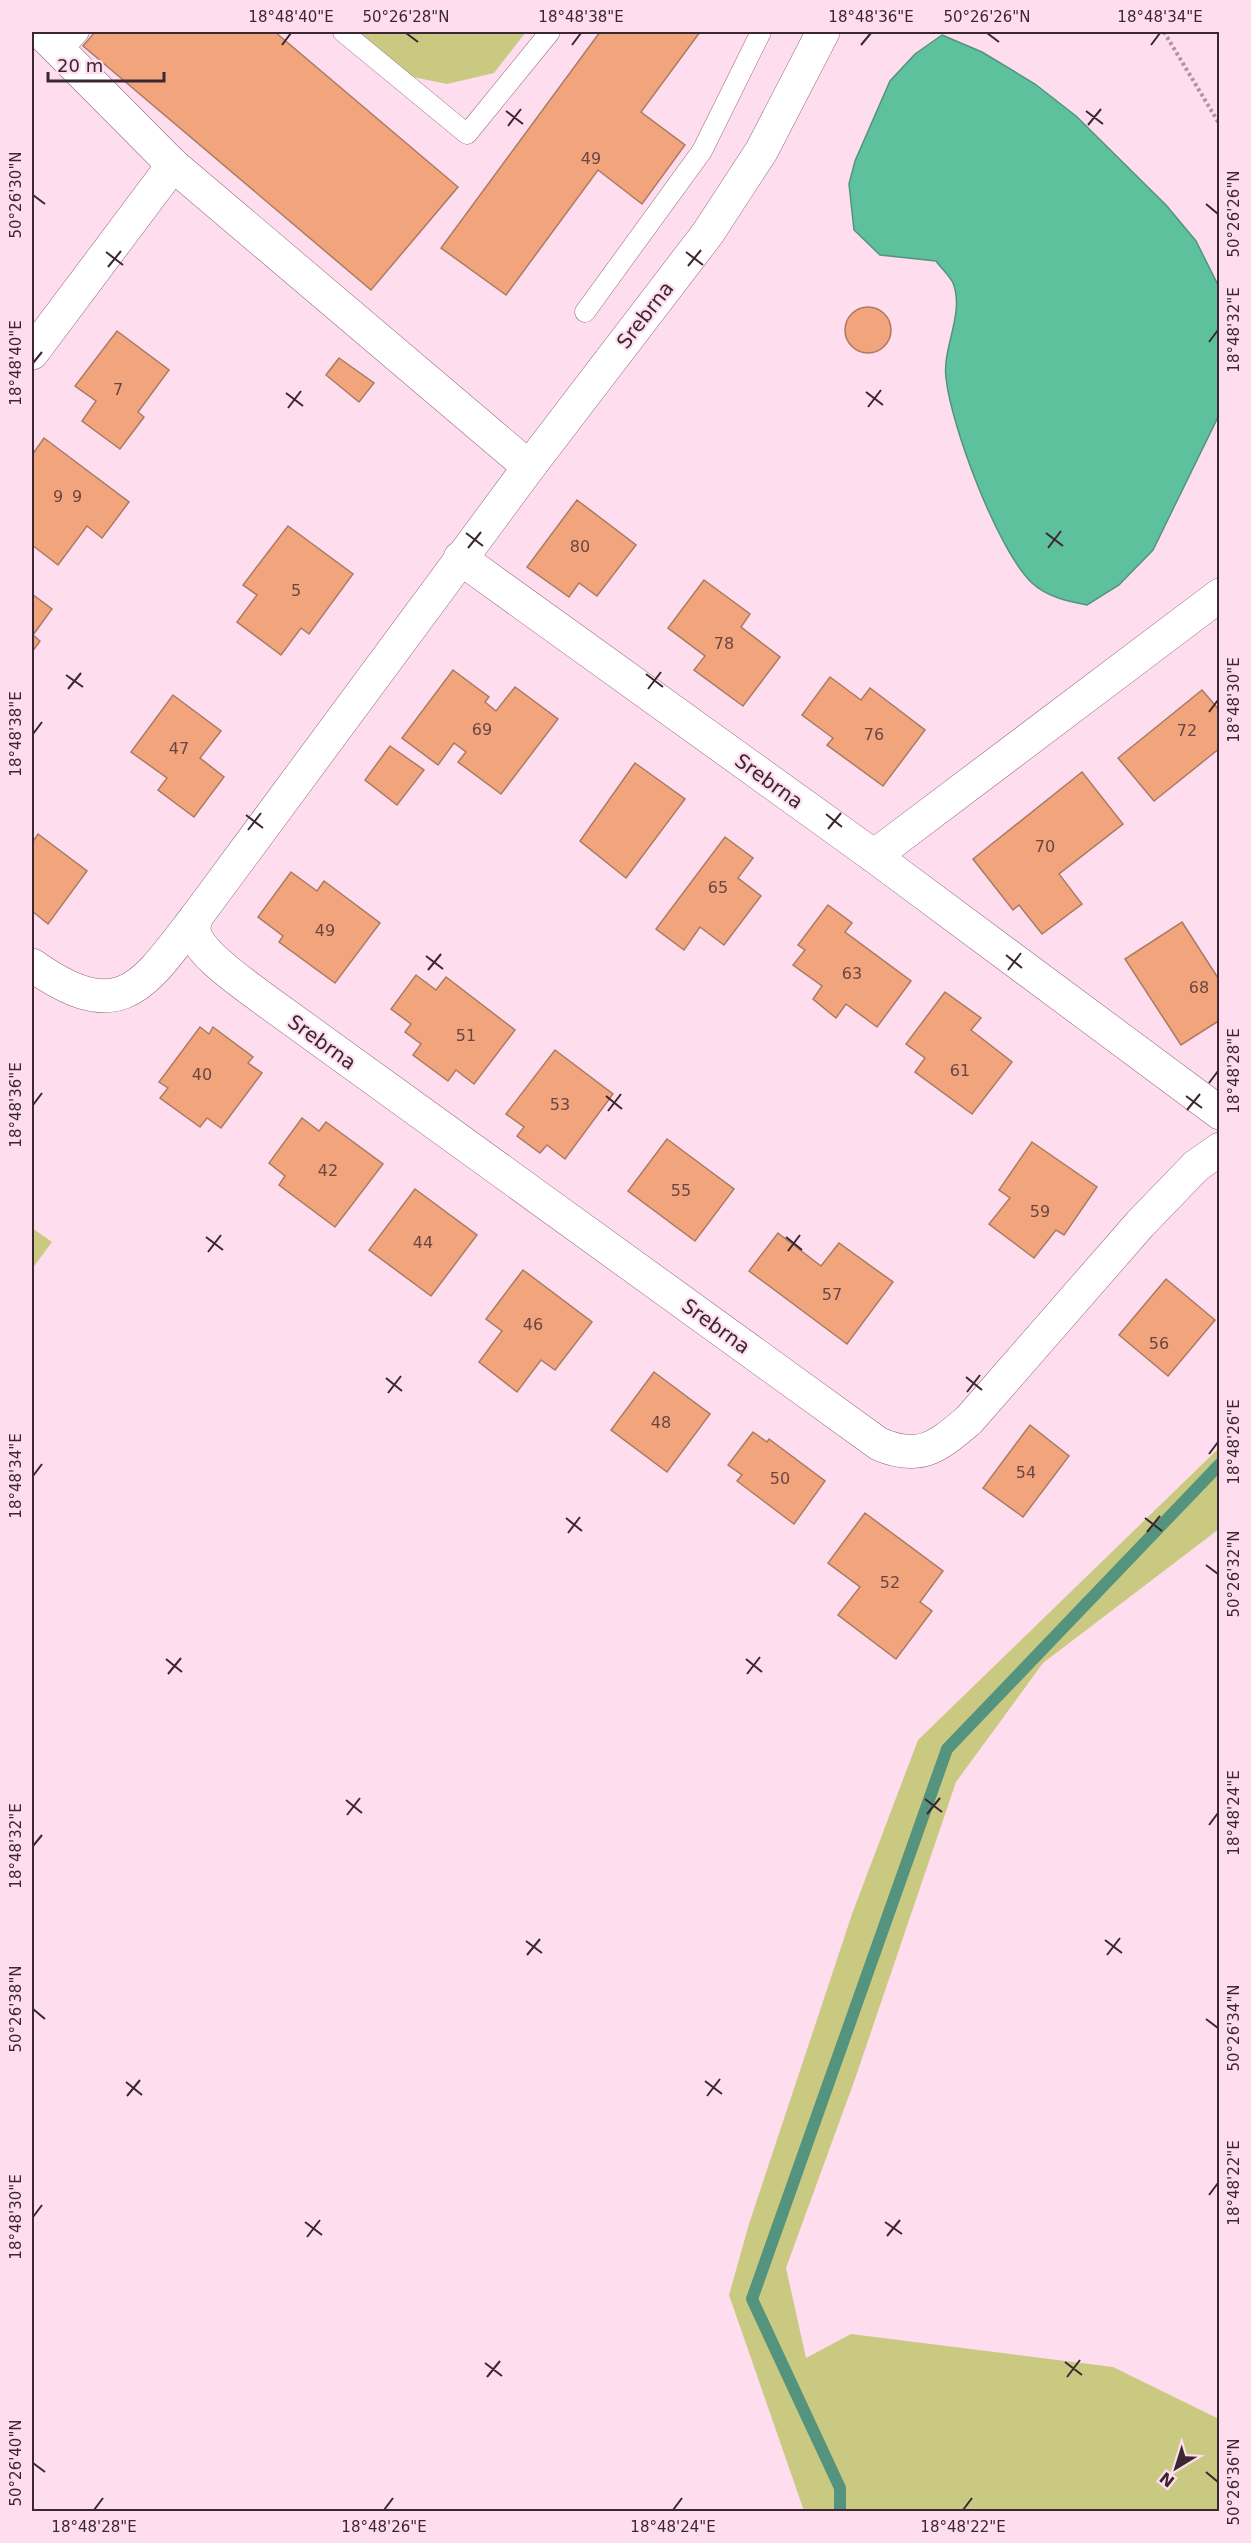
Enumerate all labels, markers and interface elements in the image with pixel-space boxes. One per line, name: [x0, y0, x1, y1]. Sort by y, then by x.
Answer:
text: 18°48'40"E: [248, 8, 334, 26]
text: 50°26'28"N: [362, 8, 450, 26]
text: 18°48'38"E: [538, 8, 624, 26]
text: 18°48'36"E: [828, 8, 914, 26]
text: 50°26'26"N: [943, 8, 1031, 26]
text: 18°48'34"E: [1117, 8, 1203, 26]
scale bar: [48, 45, 164, 83]
text: 20 m: [57, 55, 103, 76]
house number: 49: [581, 149, 601, 168]
text: 50°26'30"N: [7, 151, 25, 239]
text: 50°26'26"N: [1225, 170, 1243, 258]
street label: Srebrna: [611, 277, 679, 353]
text: 18°48'32"E: [1225, 287, 1243, 373]
text: 18°48'40"E: [7, 320, 25, 406]
house number: 7: [113, 380, 123, 399]
house number: 9: [53, 487, 63, 506]
house number: 9: [72, 487, 82, 506]
house number: 80: [570, 537, 590, 556]
house number: 5: [291, 581, 301, 600]
house number: 78: [714, 634, 734, 653]
text: 18°48'30"E: [1225, 657, 1243, 743]
text: 18°48'38"E: [7, 691, 25, 777]
house number: 69: [472, 720, 492, 739]
house number: 72: [1177, 721, 1197, 740]
house number: 76: [864, 725, 884, 744]
house number: 47: [169, 739, 189, 758]
street label: Srebrna: [730, 748, 808, 814]
house number: 70: [1035, 837, 1055, 856]
house number: 65: [708, 878, 728, 897]
house number: 49: [315, 921, 335, 940]
house number: 63: [842, 964, 862, 983]
house number: 68: [1189, 978, 1209, 997]
street label: Srebrna: [283, 1009, 361, 1075]
house number: 51: [456, 1026, 476, 1045]
text: 18°48'28"E: [1225, 1028, 1243, 1114]
house number: 61: [950, 1061, 970, 1080]
text: 18°48'36"E: [7, 1062, 25, 1148]
house number: 40: [192, 1065, 212, 1084]
house number: 53: [550, 1095, 570, 1114]
house number: 42: [318, 1161, 338, 1180]
house number: 55: [671, 1181, 691, 1200]
house number: 59: [1030, 1202, 1050, 1221]
house number: 44: [413, 1233, 433, 1252]
house number: 57: [822, 1285, 842, 1304]
street label: Srebrna: [677, 1293, 755, 1359]
house number: 46: [523, 1315, 543, 1334]
house number: 56: [1149, 1334, 1169, 1353]
text: 18°48'26"E: [1225, 1399, 1243, 1485]
house number: 48: [651, 1413, 671, 1432]
text: 18°48'34"E: [7, 1433, 25, 1519]
house number: 54: [1016, 1463, 1036, 1482]
house number: 50: [770, 1469, 790, 1488]
text: 50°26'32"N: [1225, 1530, 1243, 1618]
house number: 52: [880, 1573, 900, 1592]
text: 18°48'24"E: [1225, 1770, 1243, 1856]
text: 18°48'32"E: [7, 1803, 25, 1889]
text: 50°26'38"N: [7, 1965, 25, 2053]
text: 50°26'34"N: [1225, 1984, 1243, 2072]
text: 18°48'22"E: [1225, 2140, 1243, 2226]
text: 18°48'30"E: [7, 2174, 25, 2260]
text: 50°26'40"N: [7, 2419, 25, 2507]
north arrow: [1146, 2438, 1206, 2498]
text: 50°26'36"N: [1225, 2438, 1243, 2526]
text: N: [1156, 2468, 1178, 2491]
text: 18°48'28"E: [51, 2518, 137, 2536]
text: 18°48'26"E: [341, 2518, 427, 2536]
text: 18°48'24"E: [630, 2518, 716, 2536]
text: 18°48'22"E: [920, 2518, 1006, 2536]

